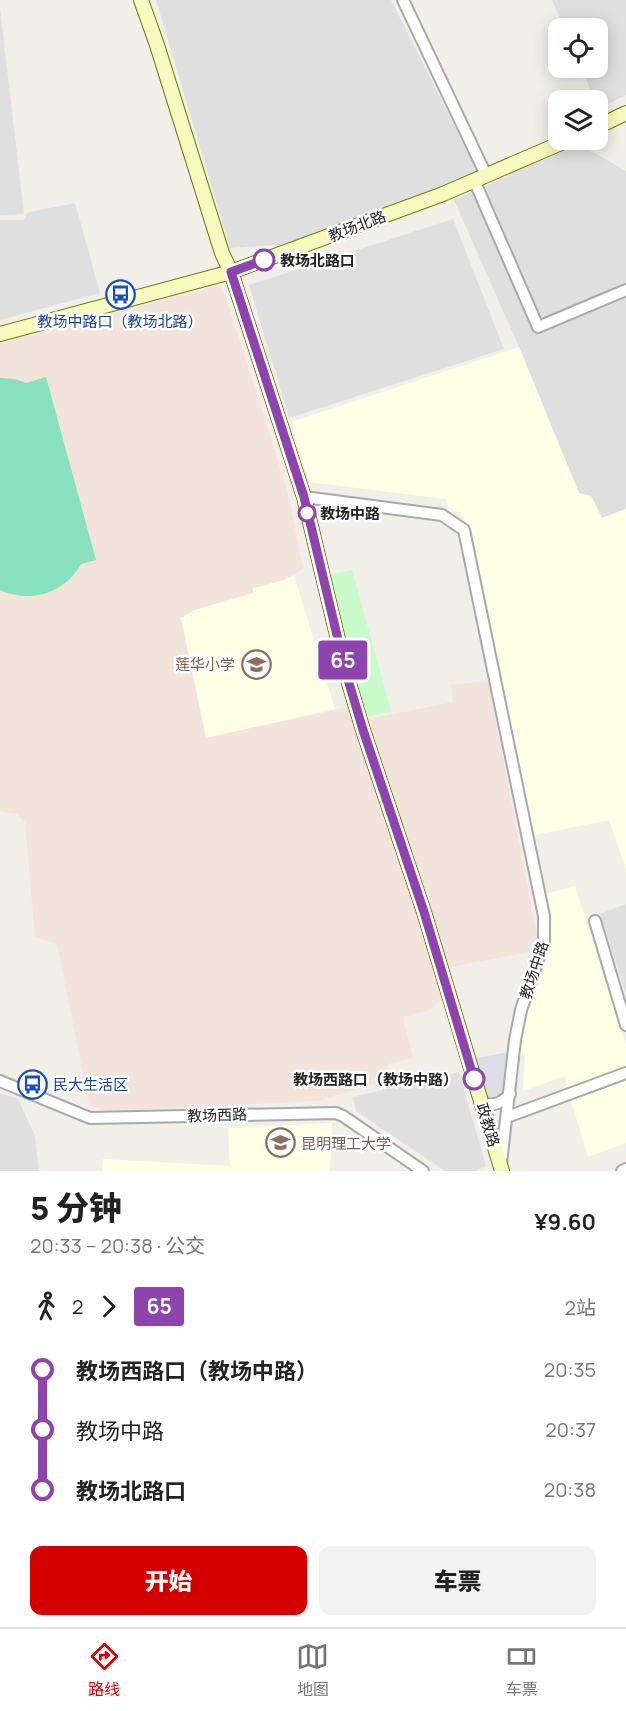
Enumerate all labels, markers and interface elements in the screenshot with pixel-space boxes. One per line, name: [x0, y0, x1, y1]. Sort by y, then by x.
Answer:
map controls: [548, 18, 608, 150]
button: locate: [548, 18, 608, 78]
button: layers: [548, 90, 608, 150]
street label: 教场北路: [325, 205, 389, 247]
marker: 教场北路口: [253, 249, 275, 271]
place label: 教场北路口: [280, 250, 355, 271]
bus stop icon: 教场中路口（教场北路）: [104, 278, 136, 310]
place label: 教场中路口（教场北路）: [37, 311, 203, 332]
place label: 教场中路: [320, 503, 380, 524]
marker: 教场中路: [298, 504, 316, 522]
line badge: 65: [316, 640, 370, 680]
text: 65: [330, 646, 356, 674]
school or university icon: 莲华小学: [240, 648, 272, 680]
place label: 莲华小学: [175, 654, 235, 675]
street label: 教场中路: [515, 938, 553, 1002]
bus stop icon: 民大生活区: [16, 1068, 48, 1100]
marker: 教场西路口（教场中路）: [463, 1068, 485, 1090]
place label: 教场西路口（教场中路）: [293, 1069, 458, 1090]
place label: 民大生活区: [53, 1074, 128, 1095]
street label: 政教路: [471, 1100, 505, 1150]
street label: 教场西路: [187, 1103, 247, 1127]
school or university icon: 昆明理工大学: [264, 1127, 296, 1159]
place label: 昆明理工大学: [301, 1133, 391, 1154]
text: 5 分钟: [30, 1185, 122, 1230]
text: ¥9.60: [534, 1207, 596, 1237]
text: 20:33 – 20:38 · 公交: [30, 1232, 205, 1259]
icon: walk: [30, 1290, 63, 1323]
icon: forward: [92, 1290, 125, 1323]
text: 65: [146, 1292, 172, 1320]
text: 2: [72, 1293, 83, 1320]
text: 2站: [565, 1294, 596, 1321]
text: 教场西路口（教场中路）: [76, 1356, 318, 1386]
text: 20:35: [544, 1356, 596, 1383]
text: 教场中路: [76, 1416, 164, 1446]
text: 20:37: [545, 1416, 596, 1443]
text: 教场北路口: [76, 1476, 186, 1506]
text: 20:38: [544, 1476, 596, 1503]
button: 开始: [30, 1546, 307, 1615]
button: 车票: [319, 1546, 596, 1615]
tab: 路线: [88, 1640, 121, 1700]
tab: 地图: [296, 1640, 329, 1700]
tab: 车票: [505, 1640, 538, 1700]

